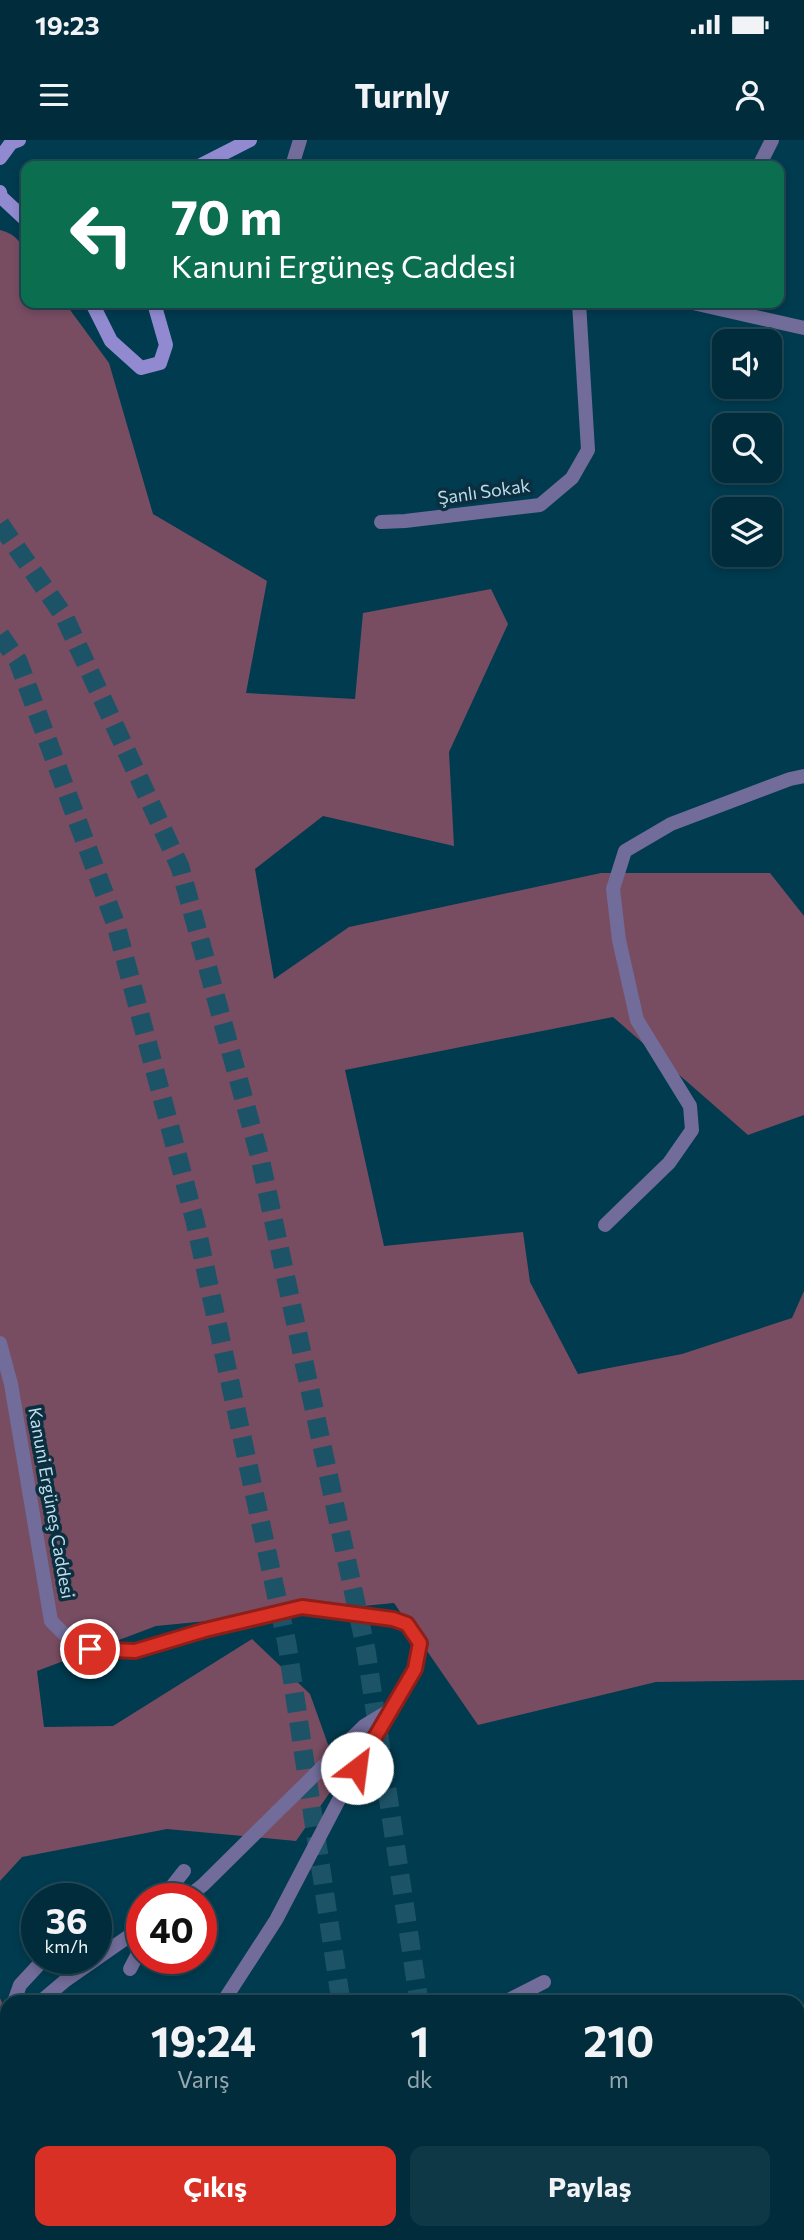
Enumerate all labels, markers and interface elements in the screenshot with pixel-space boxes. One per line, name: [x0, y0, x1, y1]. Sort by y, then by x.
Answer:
text: 19:23: [35, 9, 100, 40]
text: Turnly: [355, 75, 449, 115]
icon: menu: [35, 76, 73, 114]
icon: person: [731, 76, 769, 114]
text: 70 m: [171, 185, 282, 245]
icon: left: [56, 189, 147, 280]
text: Kanuni Ergüneş Caddesi: [171, 245, 516, 285]
map controls: [712, 329, 782, 567]
button: sound: [712, 329, 782, 399]
button: search: [712, 413, 782, 483]
street label: Şanlı Sokak: [436, 474, 532, 508]
button: layers: [712, 497, 782, 567]
street label: Kanuni Ergüneş Caddesi: [24, 1405, 80, 1600]
pin: [60, 1619, 120, 1679]
icon: arrive: [71, 1630, 109, 1668]
position arrow: [320, 1731, 394, 1805]
speed limit sign: 40: [126, 1883, 217, 1974]
text: 36: [46, 1898, 87, 1941]
text: km/h: [45, 1935, 88, 1957]
text: 19:24: [151, 2014, 256, 2066]
text: 1: [410, 2014, 429, 2066]
text: 210: [583, 2014, 654, 2066]
text: Varış: [177, 2065, 229, 2093]
text: dk: [407, 2065, 433, 2093]
text: m: [609, 2065, 629, 2093]
button: Çıkış: [35, 2146, 396, 2226]
button: Paylaş: [410, 2146, 770, 2226]

